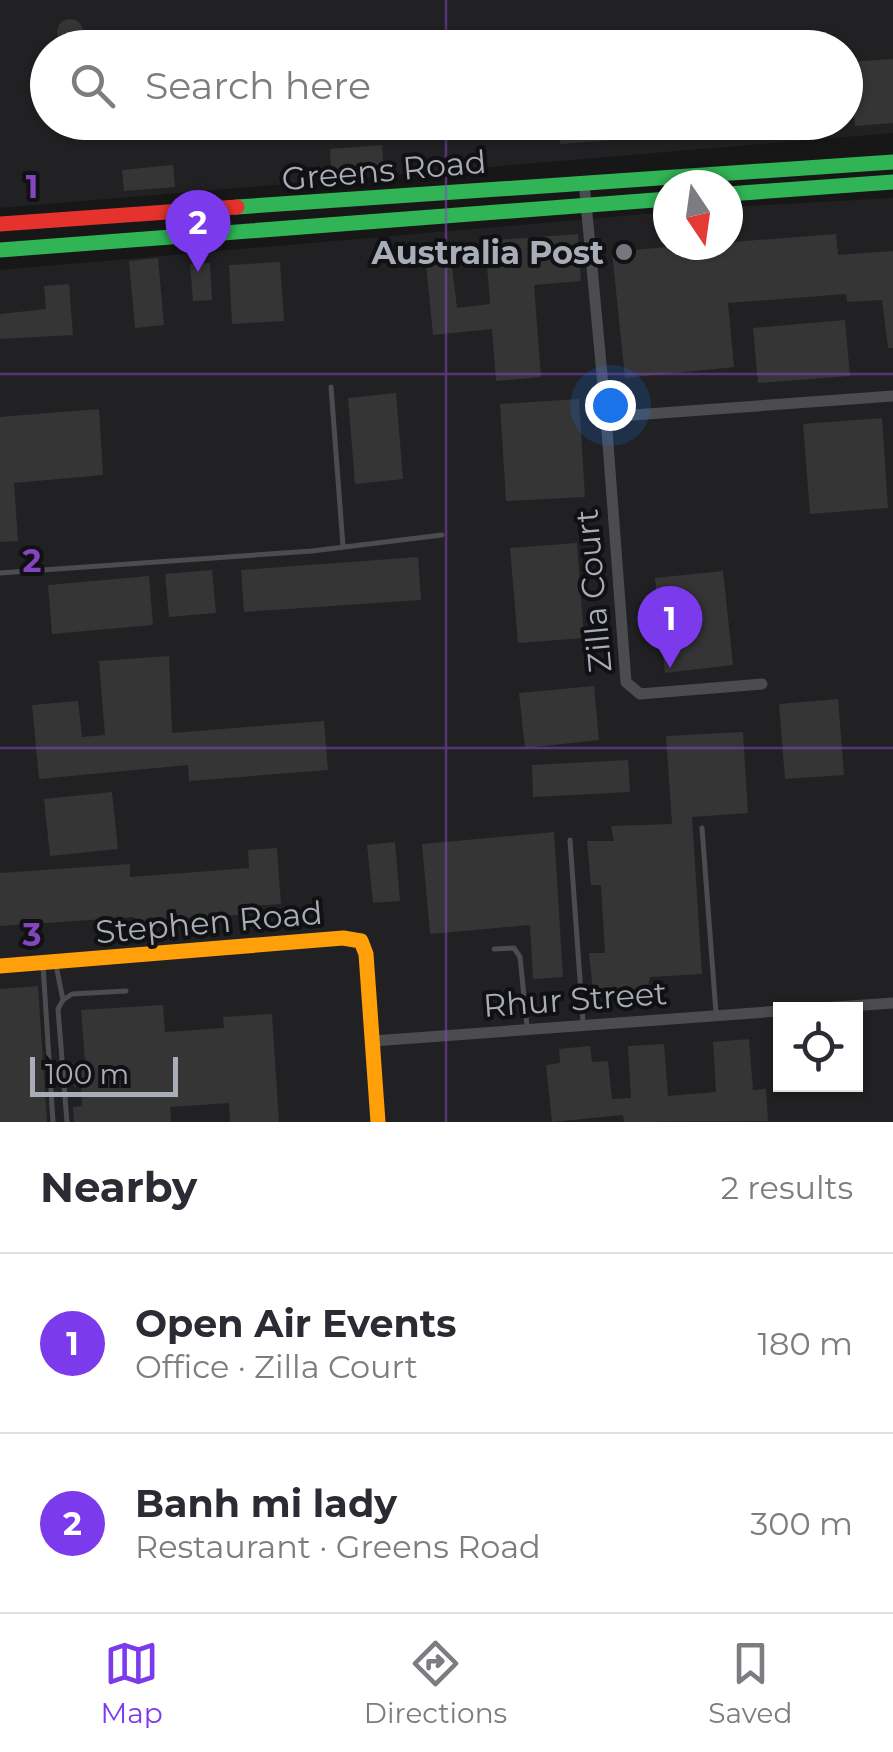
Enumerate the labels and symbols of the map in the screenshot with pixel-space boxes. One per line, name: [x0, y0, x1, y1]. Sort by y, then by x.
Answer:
street label: Greens Road: [280, 142, 488, 198]
text: 1: [26, 167, 38, 206]
north arrow: [653, 170, 743, 260]
pin: 2: [166, 190, 230, 272]
place label: Australia Post: [371, 233, 604, 272]
marker: Australia Post: [613, 241, 635, 263]
your location: [585, 380, 636, 431]
street label: Zilla Court: [566, 508, 620, 674]
text: 2: [23, 541, 41, 580]
pin: 1: [638, 586, 702, 668]
street label: Stephen Road: [94, 893, 324, 951]
text: 3: [22, 915, 41, 954]
street label: Rhur Street: [482, 973, 668, 1025]
scale bar: [30, 1052, 178, 1096]

